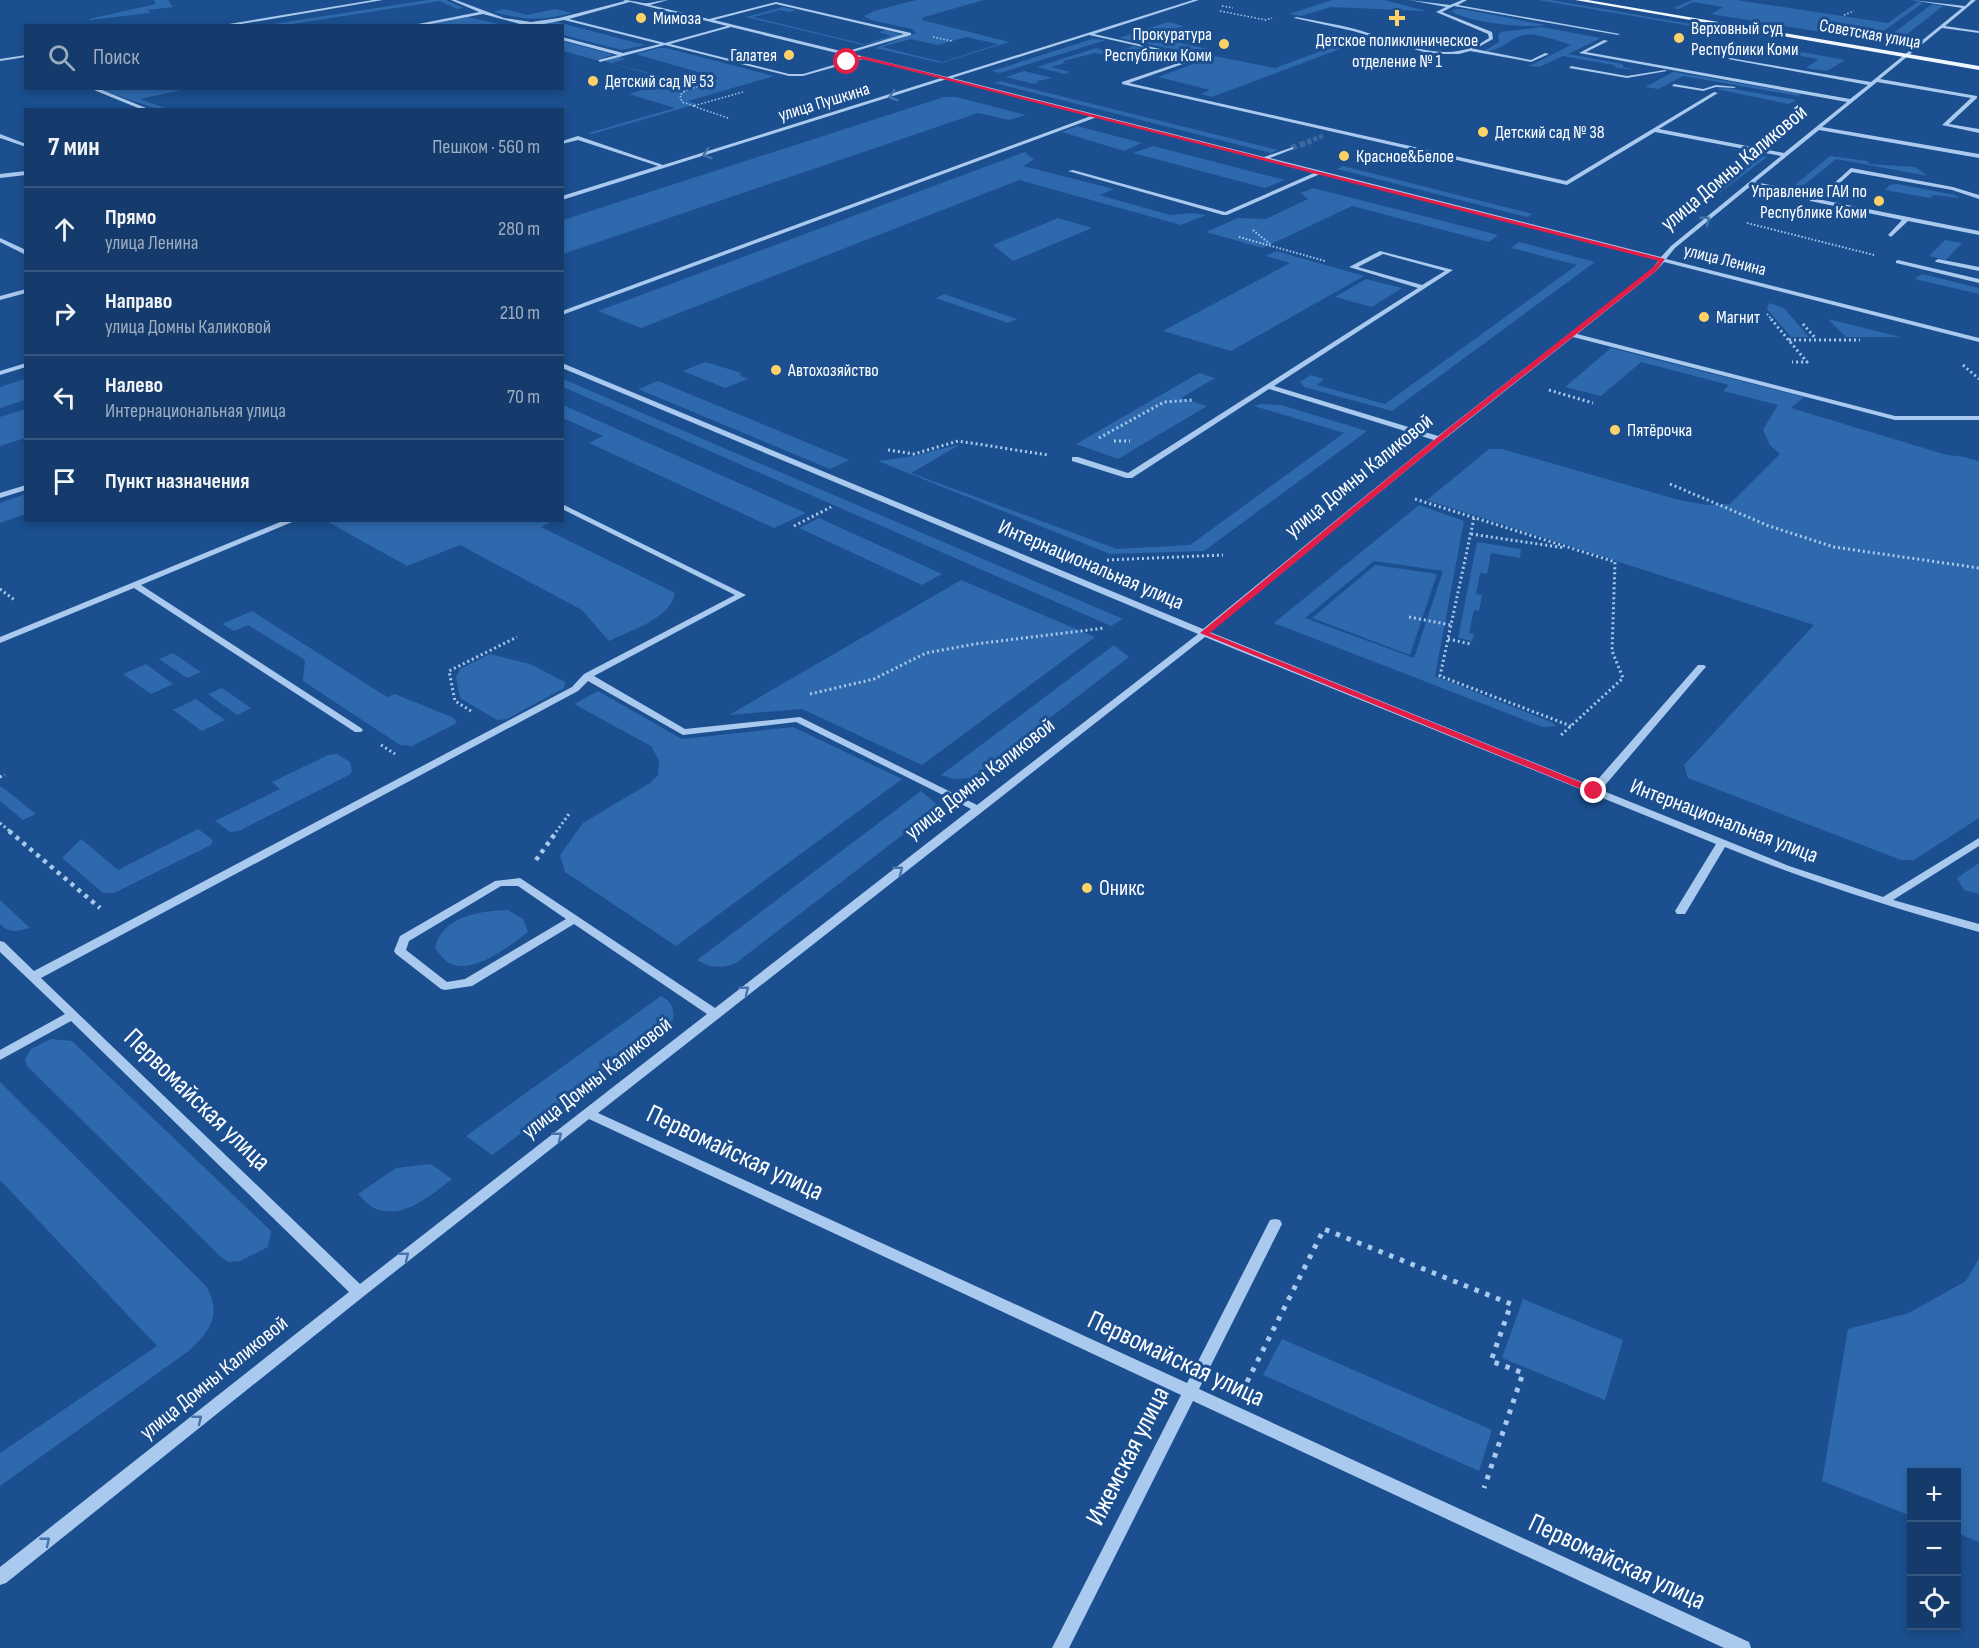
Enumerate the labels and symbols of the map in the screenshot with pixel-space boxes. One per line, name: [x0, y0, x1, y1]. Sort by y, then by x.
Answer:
place label: Мимоза: [653, 8, 701, 29]
marker: Детское поликлиническое отделение № 1: [1388, 9, 1406, 27]
marker: Мимоза: [634, 11, 648, 25]
street label: Советская улица: [1818, 15, 1922, 53]
place label: Верховный суд Республики Коми: [1691, 18, 1799, 60]
place label: Прокуратура Республики Коми: [1104, 24, 1212, 66]
place label: Детское поликлиническое отделение № 1: [1316, 30, 1478, 72]
marker: Верховный суд Республики Коми: [1672, 31, 1686, 45]
marker: Прокуратура Республики Коми: [1217, 37, 1231, 51]
place label: Галатея: [730, 45, 777, 66]
marker: Галатея: [782, 48, 796, 62]
route start: [833, 48, 859, 74]
place label: Детский сад № 53: [605, 71, 714, 92]
marker: Детский сад № 53: [586, 74, 600, 88]
street label: улица Пушкина: [776, 78, 872, 126]
one-way arrow: [888, 89, 899, 101]
street label: улица Домны Каликовой: [1655, 99, 1813, 237]
place label: Детский сад № 38: [1495, 122, 1605, 143]
marker: Детский сад № 38: [1476, 125, 1490, 139]
place label: Красное&Белое: [1356, 146, 1454, 167]
one-way arrow: [702, 147, 713, 159]
marker: Красное&Белое: [1337, 149, 1351, 163]
place label: Управление ГАИ по Республике Коми: [1751, 181, 1867, 223]
marker: Управление ГАИ по Республике Коми: [1872, 194, 1886, 208]
one-way arrow: [1699, 217, 1710, 228]
street label: улица Ленина: [1682, 240, 1768, 280]
place label: Магнит: [1716, 307, 1760, 328]
marker: Магнит: [1697, 310, 1711, 324]
place label: Автохозяйство: [787, 360, 879, 381]
marker: Автохозяйство: [769, 363, 783, 377]
street label: улица Домны Каликовой: [1279, 408, 1439, 544]
place label: Пятёрочка: [1627, 420, 1692, 441]
marker: Пятёрочка: [1608, 423, 1622, 437]
street label: Интернациональная улица: [994, 514, 1188, 616]
street label: улица Домны Каликовой: [900, 712, 1060, 846]
street label: Интернациональная улица: [1626, 773, 1822, 869]
route end: [1580, 777, 1606, 803]
one-way arrow: [893, 867, 904, 878]
place label: Оникс: [1099, 875, 1145, 902]
marker: Оникс: [1080, 881, 1094, 895]
one-way arrow: [739, 987, 750, 998]
street label: улица Домны Каликовой: [517, 1011, 677, 1145]
street label: Первомайская улица: [117, 1022, 277, 1178]
street label: Первомайская улица: [641, 1098, 829, 1208]
one-way arrow: [552, 1132, 563, 1143]
one-way arrow: [398, 1252, 409, 1263]
street label: Первомайская улица: [1082, 1304, 1270, 1414]
street label: улица Домны Каликовой: [134, 1310, 294, 1446]
street label: Ижемская улица: [1079, 1381, 1177, 1531]
one-way arrow: [191, 1416, 202, 1427]
street label: Первомайская улица: [1523, 1507, 1711, 1617]
one-way arrow: [39, 1537, 50, 1548]

